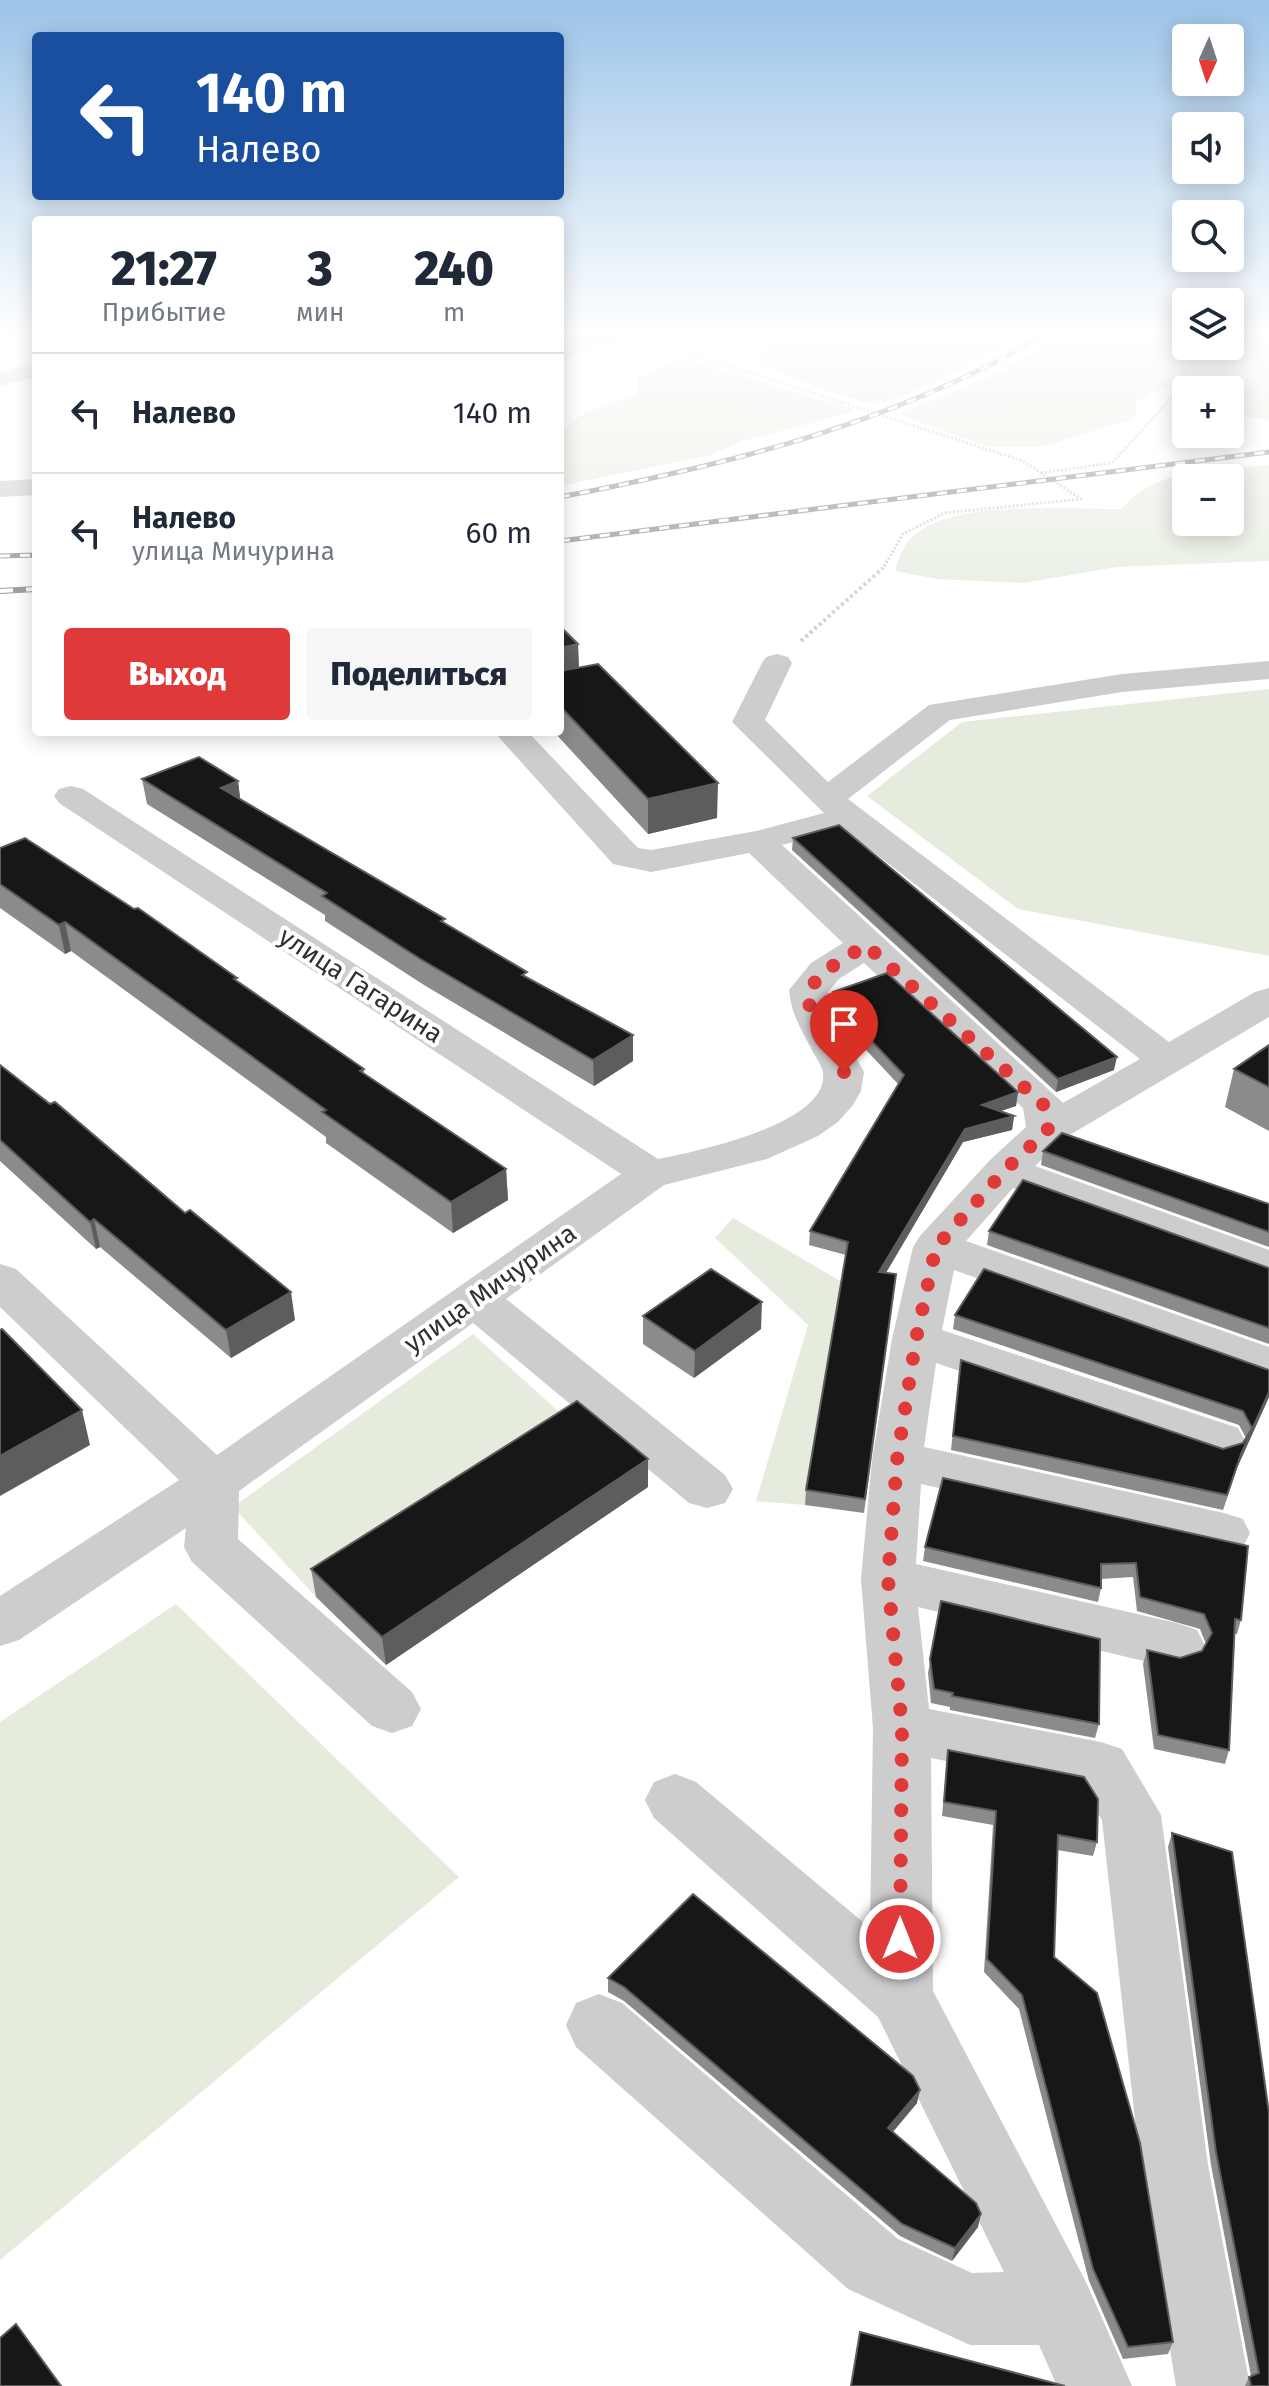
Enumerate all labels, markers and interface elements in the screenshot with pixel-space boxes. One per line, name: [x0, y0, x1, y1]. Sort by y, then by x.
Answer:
north arrow: [1172, 24, 1244, 96]
map controls: [1172, 24, 1244, 536]
text: 140 m: [196, 60, 347, 127]
icon: left: [64, 64, 168, 168]
button: sound: [1172, 112, 1244, 184]
text: Налево: [196, 128, 322, 172]
button: search: [1172, 200, 1244, 272]
text: 21:27: [111, 240, 217, 298]
text: 3: [308, 240, 333, 298]
text: 240: [414, 240, 494, 298]
button: layers: [1172, 288, 1244, 360]
text: Прибытие: [102, 297, 226, 328]
text: мин: [296, 297, 344, 328]
text: m: [443, 297, 465, 328]
button: +: [1172, 376, 1244, 448]
icon: left: [64, 391, 108, 435]
text: Налево: [132, 395, 236, 431]
text: 140 m: [453, 395, 532, 431]
button: −: [1172, 464, 1244, 536]
text: Налево: [132, 500, 236, 536]
icon: left: [64, 511, 108, 555]
text: 60 m: [466, 515, 532, 551]
text: улица Мичурина: [132, 536, 335, 567]
button: Выход: [64, 628, 290, 720]
button: Поделиться: [306, 628, 532, 720]
street label: улица Гагарина: [273, 921, 448, 1050]
pin: [810, 990, 878, 1072]
icon: arrive: [822, 1002, 866, 1046]
street label: улица Мичурина: [398, 1218, 582, 1359]
position arrow: [858, 1897, 942, 1981]

